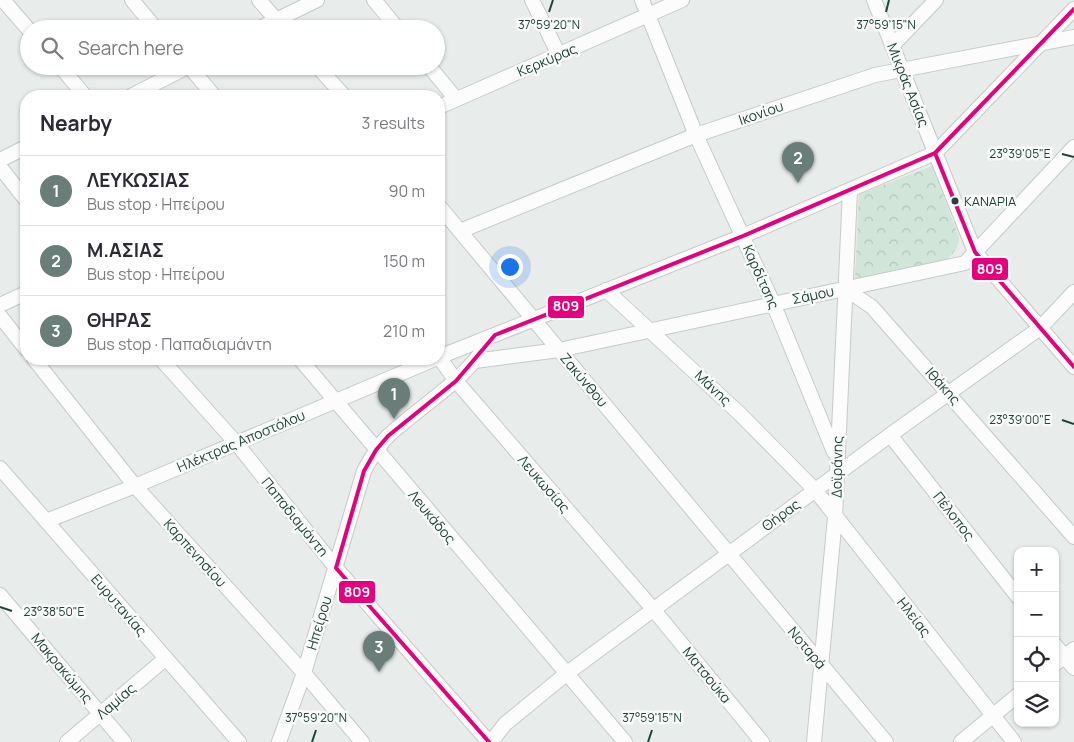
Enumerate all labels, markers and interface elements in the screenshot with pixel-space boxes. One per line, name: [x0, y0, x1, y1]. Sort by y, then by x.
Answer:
text: 37°59'20"N: [518, 16, 580, 33]
text: 37°59'15"N: [856, 16, 916, 33]
search box: [20, 20, 445, 75]
icon: search: [38, 34, 66, 62]
text: Search here: [78, 35, 184, 61]
street label: Κερκύρας: [514, 38, 580, 81]
street label: Μικράς Ασίας: [883, 40, 934, 130]
street label: Ικονίου: [736, 96, 786, 129]
text: Nearby: [40, 109, 112, 137]
text: 3 results: [362, 112, 425, 134]
pin: 2: [782, 142, 814, 183]
text: 23°39'05"E: [989, 145, 1051, 162]
text: ΛΕΥΚΩΣΙΑΣ: [87, 167, 190, 193]
text: 1: [52, 180, 60, 202]
text: 90 m: [389, 180, 425, 202]
place label: ΚΑΝΑΡΙΑ: [964, 192, 1016, 210]
text: Bus stop · Ηπείρου: [87, 193, 225, 215]
marker: ΚΑΝΑΡΙΑ: [950, 196, 960, 206]
text: Μ.ΑΣΙΑΣ: [87, 237, 164, 263]
street label: Καρδίτσης: [739, 242, 784, 312]
text: 2: [51, 250, 61, 272]
text: 150 m: [383, 250, 425, 272]
your location: [497, 254, 523, 280]
line badge: 809: [971, 257, 1009, 281]
text: 809: [977, 259, 1003, 278]
text: Bus stop · Ηπείρου: [87, 263, 225, 285]
street label: Σάμου: [790, 281, 836, 308]
line badge: 809: [547, 295, 585, 319]
text: 809: [553, 296, 579, 315]
text: ΘΗΡΑΣ: [87, 307, 152, 333]
text: 3: [51, 320, 61, 342]
text: 210 m: [383, 320, 425, 342]
text: Bus stop · Παπαδιαμάντη: [87, 333, 272, 355]
street label: Ζακύνθου: [556, 349, 613, 411]
street label: Ιθάκης: [922, 363, 965, 409]
street label: Μάνης: [691, 366, 736, 410]
pin: 1: [378, 378, 410, 419]
street label: Ηλέκτρας Αποστόλου: [174, 405, 308, 476]
text: 23°39'00"E: [989, 411, 1051, 428]
street label: Δοϊράνης: [826, 436, 847, 498]
street label: Λευκωσίας: [514, 451, 575, 517]
street label: Παπαδιαμάντη: [258, 473, 333, 560]
street label: Λeυκάδος: [404, 486, 461, 548]
street label: Πέλοπος: [929, 487, 980, 544]
street label: Θήρας: [758, 494, 804, 535]
street label: Καρπενησίου: [160, 515, 231, 591]
map controls: [1014, 547, 1059, 727]
button: +: [1014, 547, 1059, 592]
street label: Ευρυτανίας: [87, 570, 152, 640]
line badge: 809: [338, 580, 376, 604]
text: 809: [344, 582, 370, 601]
button: −: [1014, 592, 1059, 637]
street label: Ηπείρου: [301, 593, 336, 652]
street label: Ηλείας: [893, 593, 936, 640]
text: 23°38'50"E: [24, 603, 85, 620]
street label: Νοταρά: [784, 622, 831, 673]
street label: Μακρακώμης: [27, 629, 98, 707]
pin: 3: [363, 631, 395, 672]
button: locate: [1014, 637, 1059, 682]
street label: Ματσούκα: [679, 642, 736, 707]
street label: Λαμίας: [92, 678, 140, 723]
button: layers: [1014, 682, 1059, 727]
text: 37°59'20"N: [285, 709, 347, 726]
text: 37°59'15"N: [622, 709, 682, 726]

